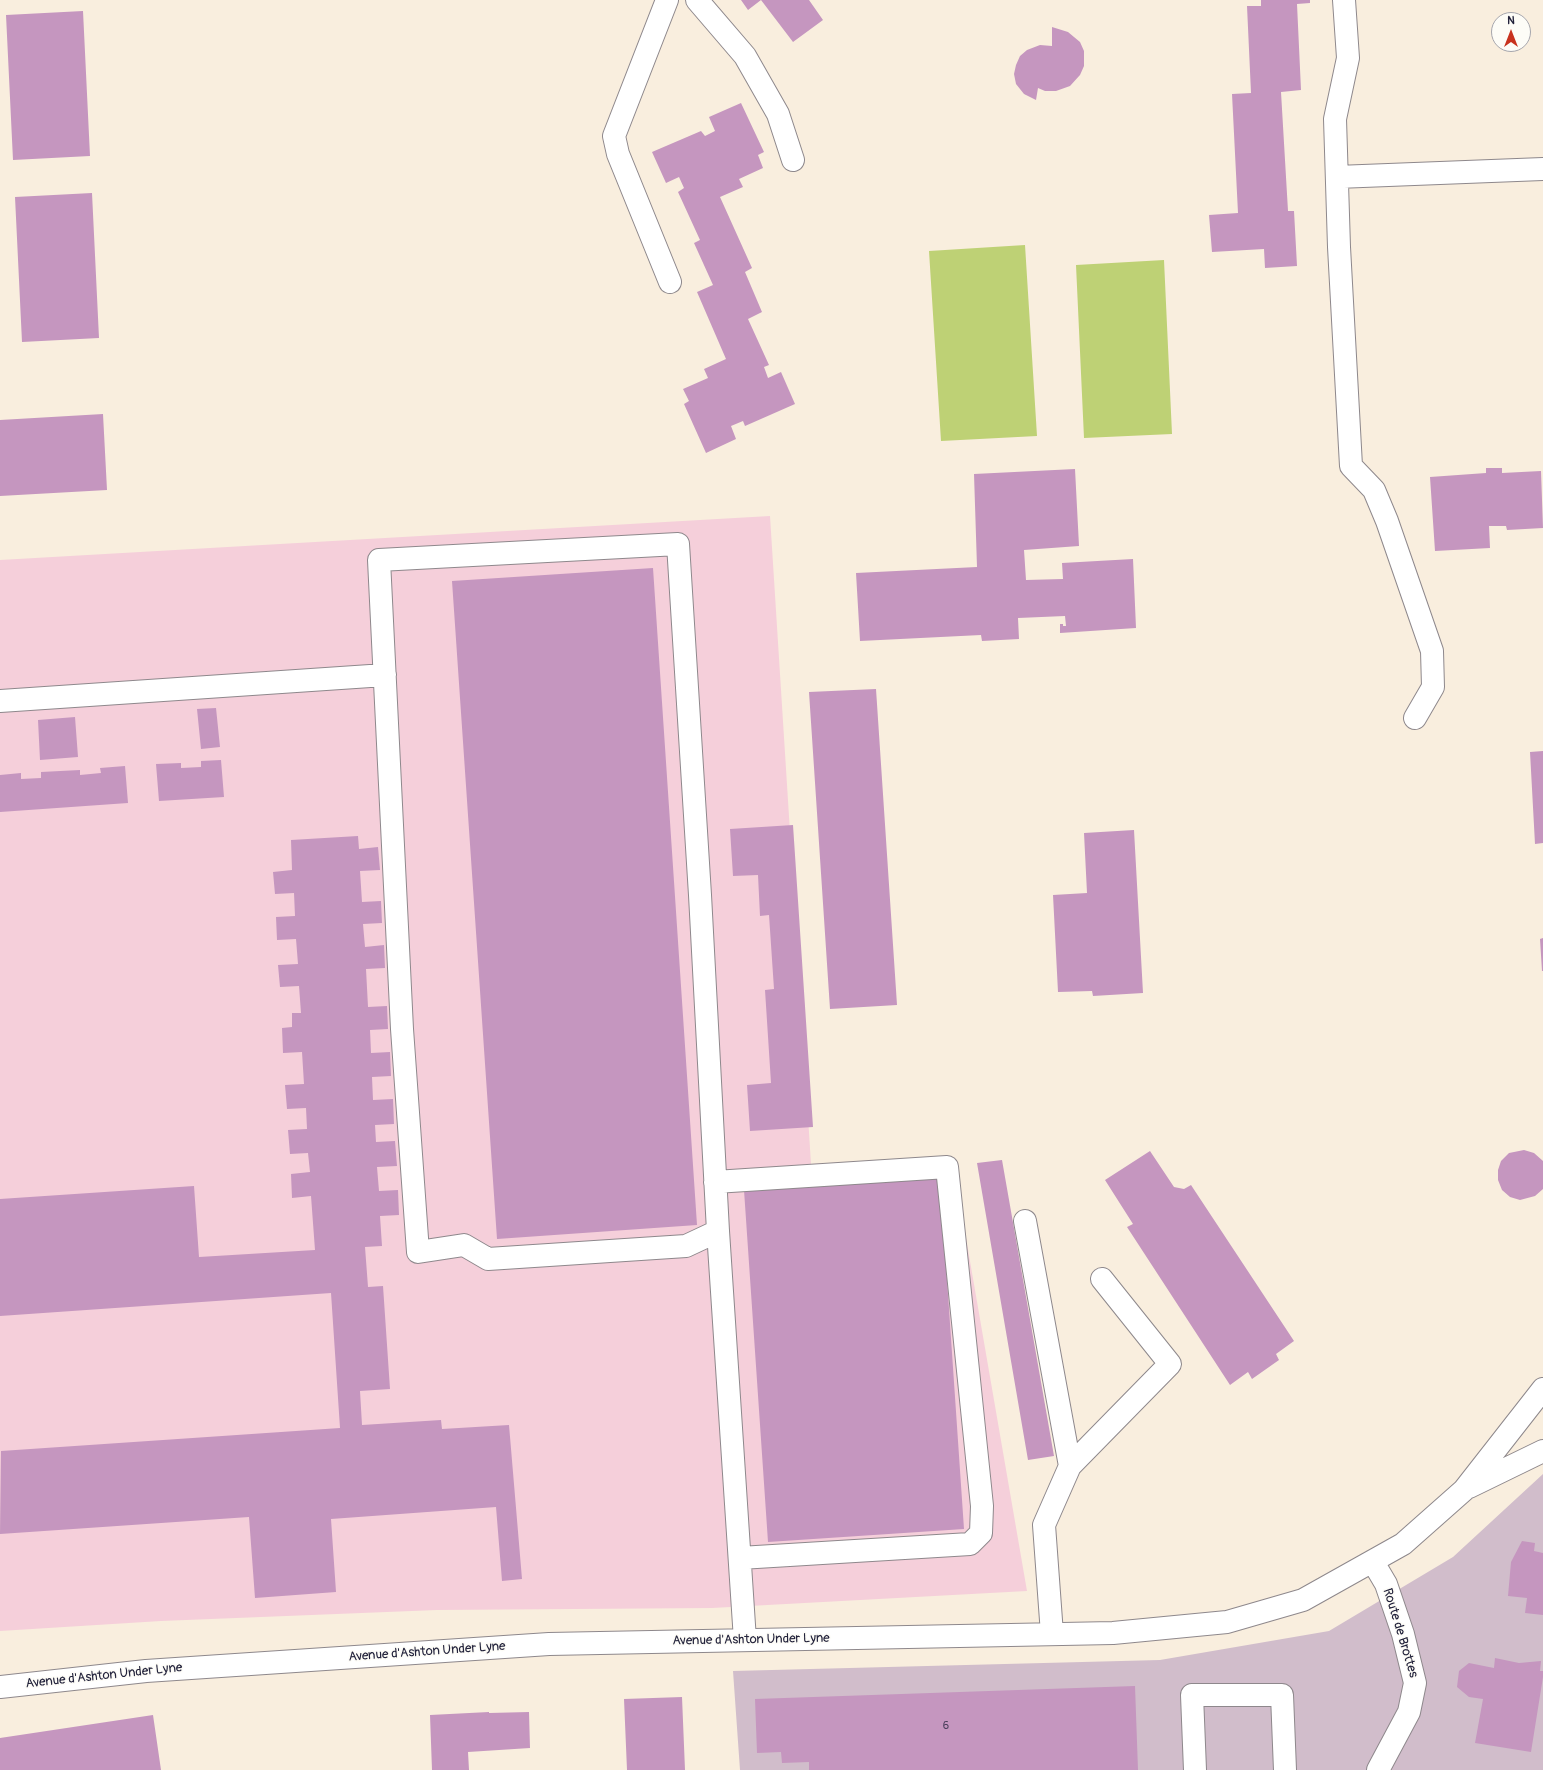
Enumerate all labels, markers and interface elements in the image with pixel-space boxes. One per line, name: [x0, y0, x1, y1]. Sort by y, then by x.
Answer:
north arrow: [1491, 12, 1531, 52]
text: N: [1507, 14, 1515, 27]
street label: Route de Brottes: [1379, 1586, 1421, 1680]
street label: Avenue d'Ashton Under Lyne: [672, 1631, 830, 1649]
street label: Avenue d'Ashton Under Lyne: [348, 1639, 506, 1665]
street label: Avenue d'Ashton Under Lyne: [25, 1660, 183, 1692]
house number: 6: [943, 1719, 949, 1733]

